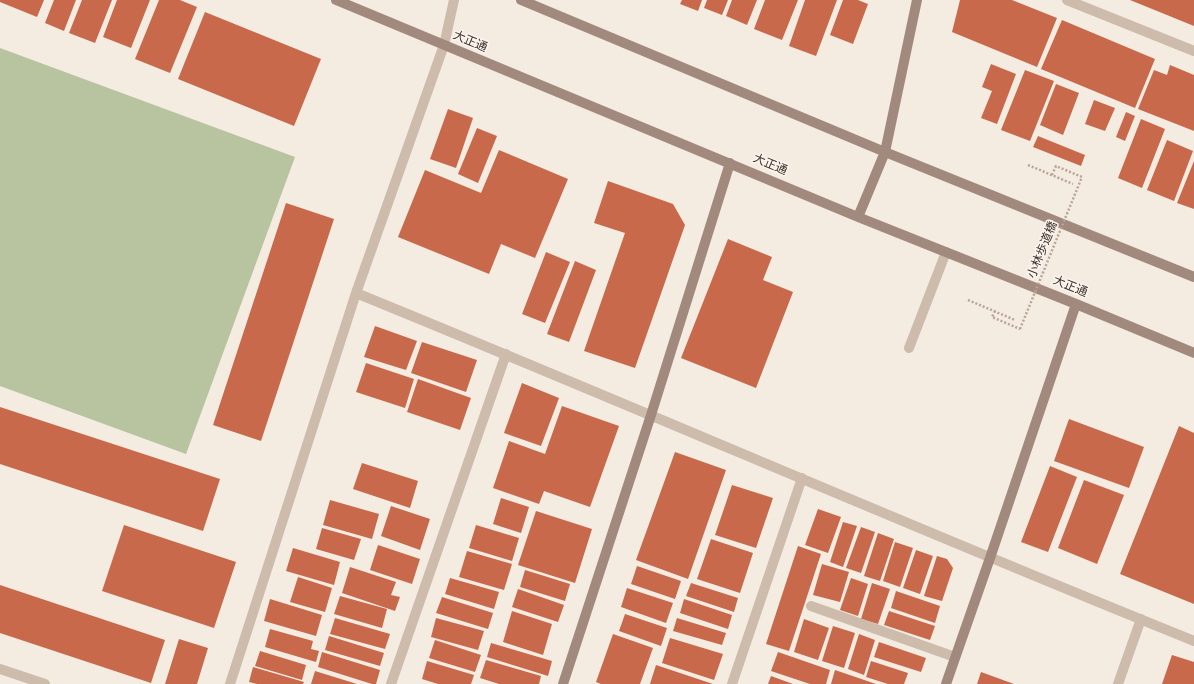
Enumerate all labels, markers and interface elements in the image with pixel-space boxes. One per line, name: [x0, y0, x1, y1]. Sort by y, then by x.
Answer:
street label: 大正通: [451, 28, 489, 56]
street label: 大正通: [751, 151, 789, 179]
street label: 小林歩道橋: [1025, 219, 1061, 281]
street label: 大正通: [1051, 274, 1089, 300]

